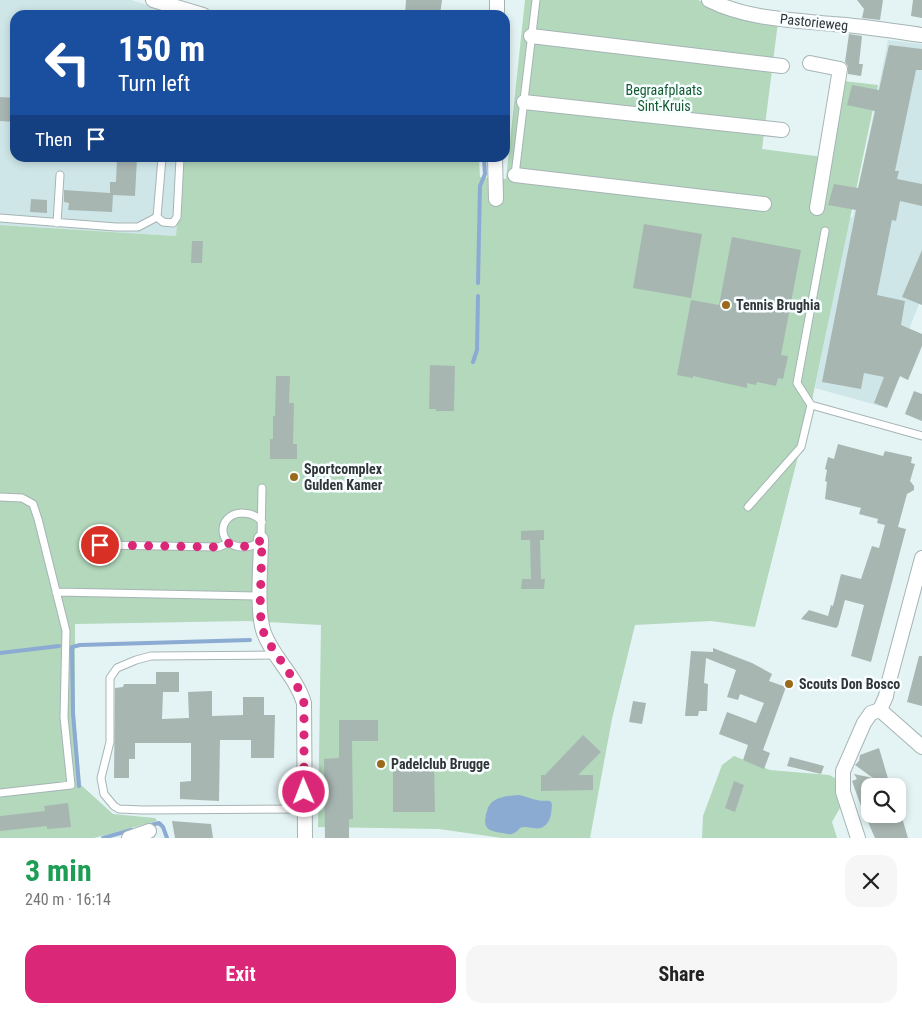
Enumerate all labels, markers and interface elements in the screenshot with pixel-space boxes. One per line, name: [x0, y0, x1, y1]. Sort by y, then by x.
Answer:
street label: Pastorieweg: [779, 10, 849, 34]
text: 150 m: [118, 29, 205, 70]
icon: left: [35, 30, 100, 95]
text: Turn left: [118, 71, 190, 96]
park label: Begraafplaats Sint-Kruis: [626, 82, 703, 114]
icon: arrive: [82, 125, 110, 153]
text: Then: [35, 128, 72, 151]
place label: Tennis Brughia: [736, 297, 820, 313]
marker: Tennis Brughia: [720, 299, 732, 311]
place label: Sportcomplex Gulden Kamer: [304, 461, 383, 493]
marker: Sportcomplex Gulden Kamer: [288, 471, 300, 483]
pin: [79, 524, 121, 566]
icon: arrive: [86, 531, 114, 559]
place label: Scouts Don Bosco: [799, 676, 900, 692]
marker: Scouts Don Bosco: [783, 678, 795, 690]
place label: Padelclub Brugge: [391, 756, 490, 772]
marker: Padelclub Brugge: [375, 758, 387, 770]
position arrow: [277, 765, 329, 817]
map controls: [861, 778, 906, 823]
button: search: [861, 778, 906, 823]
text: 3 min: [25, 853, 92, 888]
button: close: [845, 855, 897, 907]
text: 240 m · 16:14: [25, 890, 111, 909]
button: Exit: [25, 945, 456, 1003]
button: Share: [466, 945, 897, 1003]

